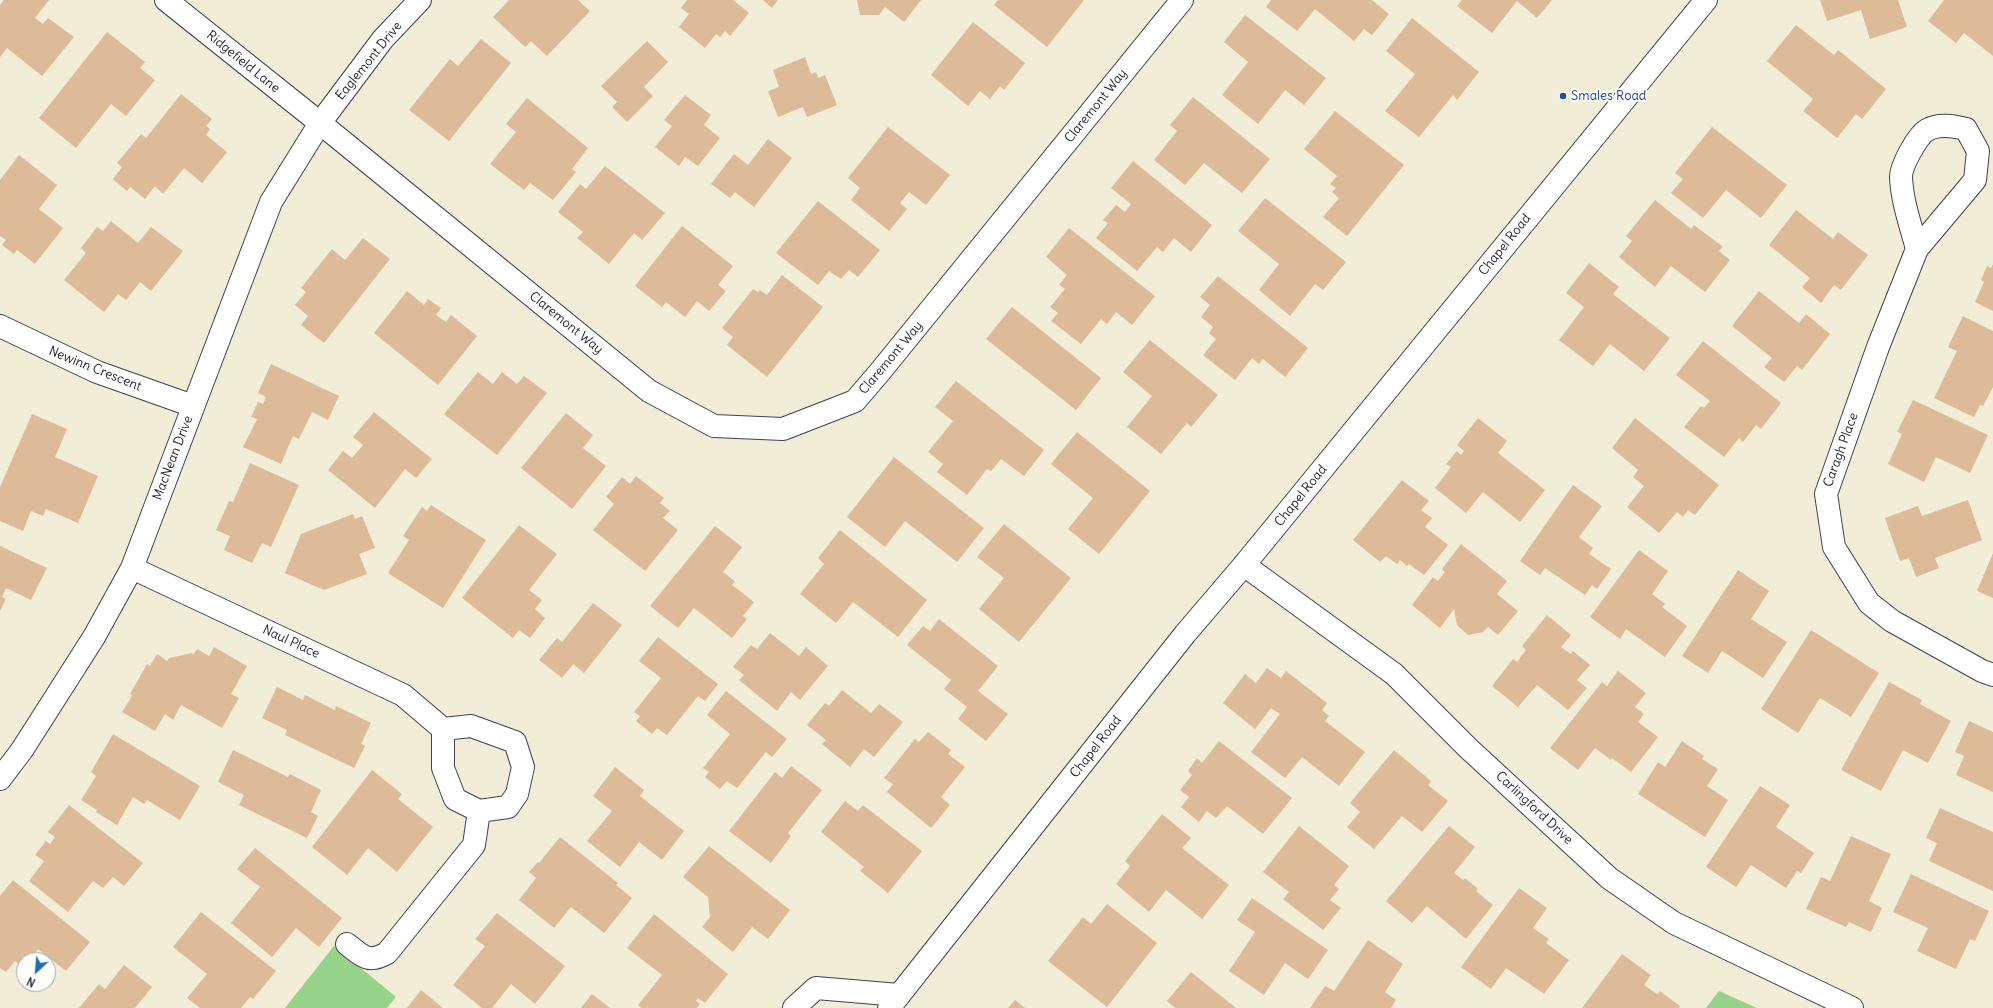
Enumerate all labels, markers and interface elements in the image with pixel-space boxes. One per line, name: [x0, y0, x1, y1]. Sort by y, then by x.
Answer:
street label: Eaglemont Drive: [333, 19, 405, 103]
street label: Ridgefield Lane: [203, 28, 283, 96]
street label: Claremont Way: [1061, 66, 1131, 146]
place label: Smales Road: [1571, 88, 1646, 104]
marker: Smales Road: [1558, 91, 1568, 101]
street label: Chapel Road: [1476, 211, 1534, 279]
street label: Claremont Way: [526, 288, 606, 358]
street label: Claremont Way: [856, 318, 926, 398]
street label: Newinn Crescent: [46, 343, 144, 395]
street label: Caragh Place: [1820, 411, 1862, 489]
street label: MacNean Drive: [150, 414, 196, 502]
street label: Chapel Road: [1272, 462, 1330, 530]
street label: Naul Place: [260, 622, 322, 662]
street label: Chapel Road: [1067, 713, 1125, 781]
street label: Carlingford Drive: [1492, 768, 1576, 848]
north arrow: [16, 952, 56, 992]
text: N: [25, 974, 38, 990]

